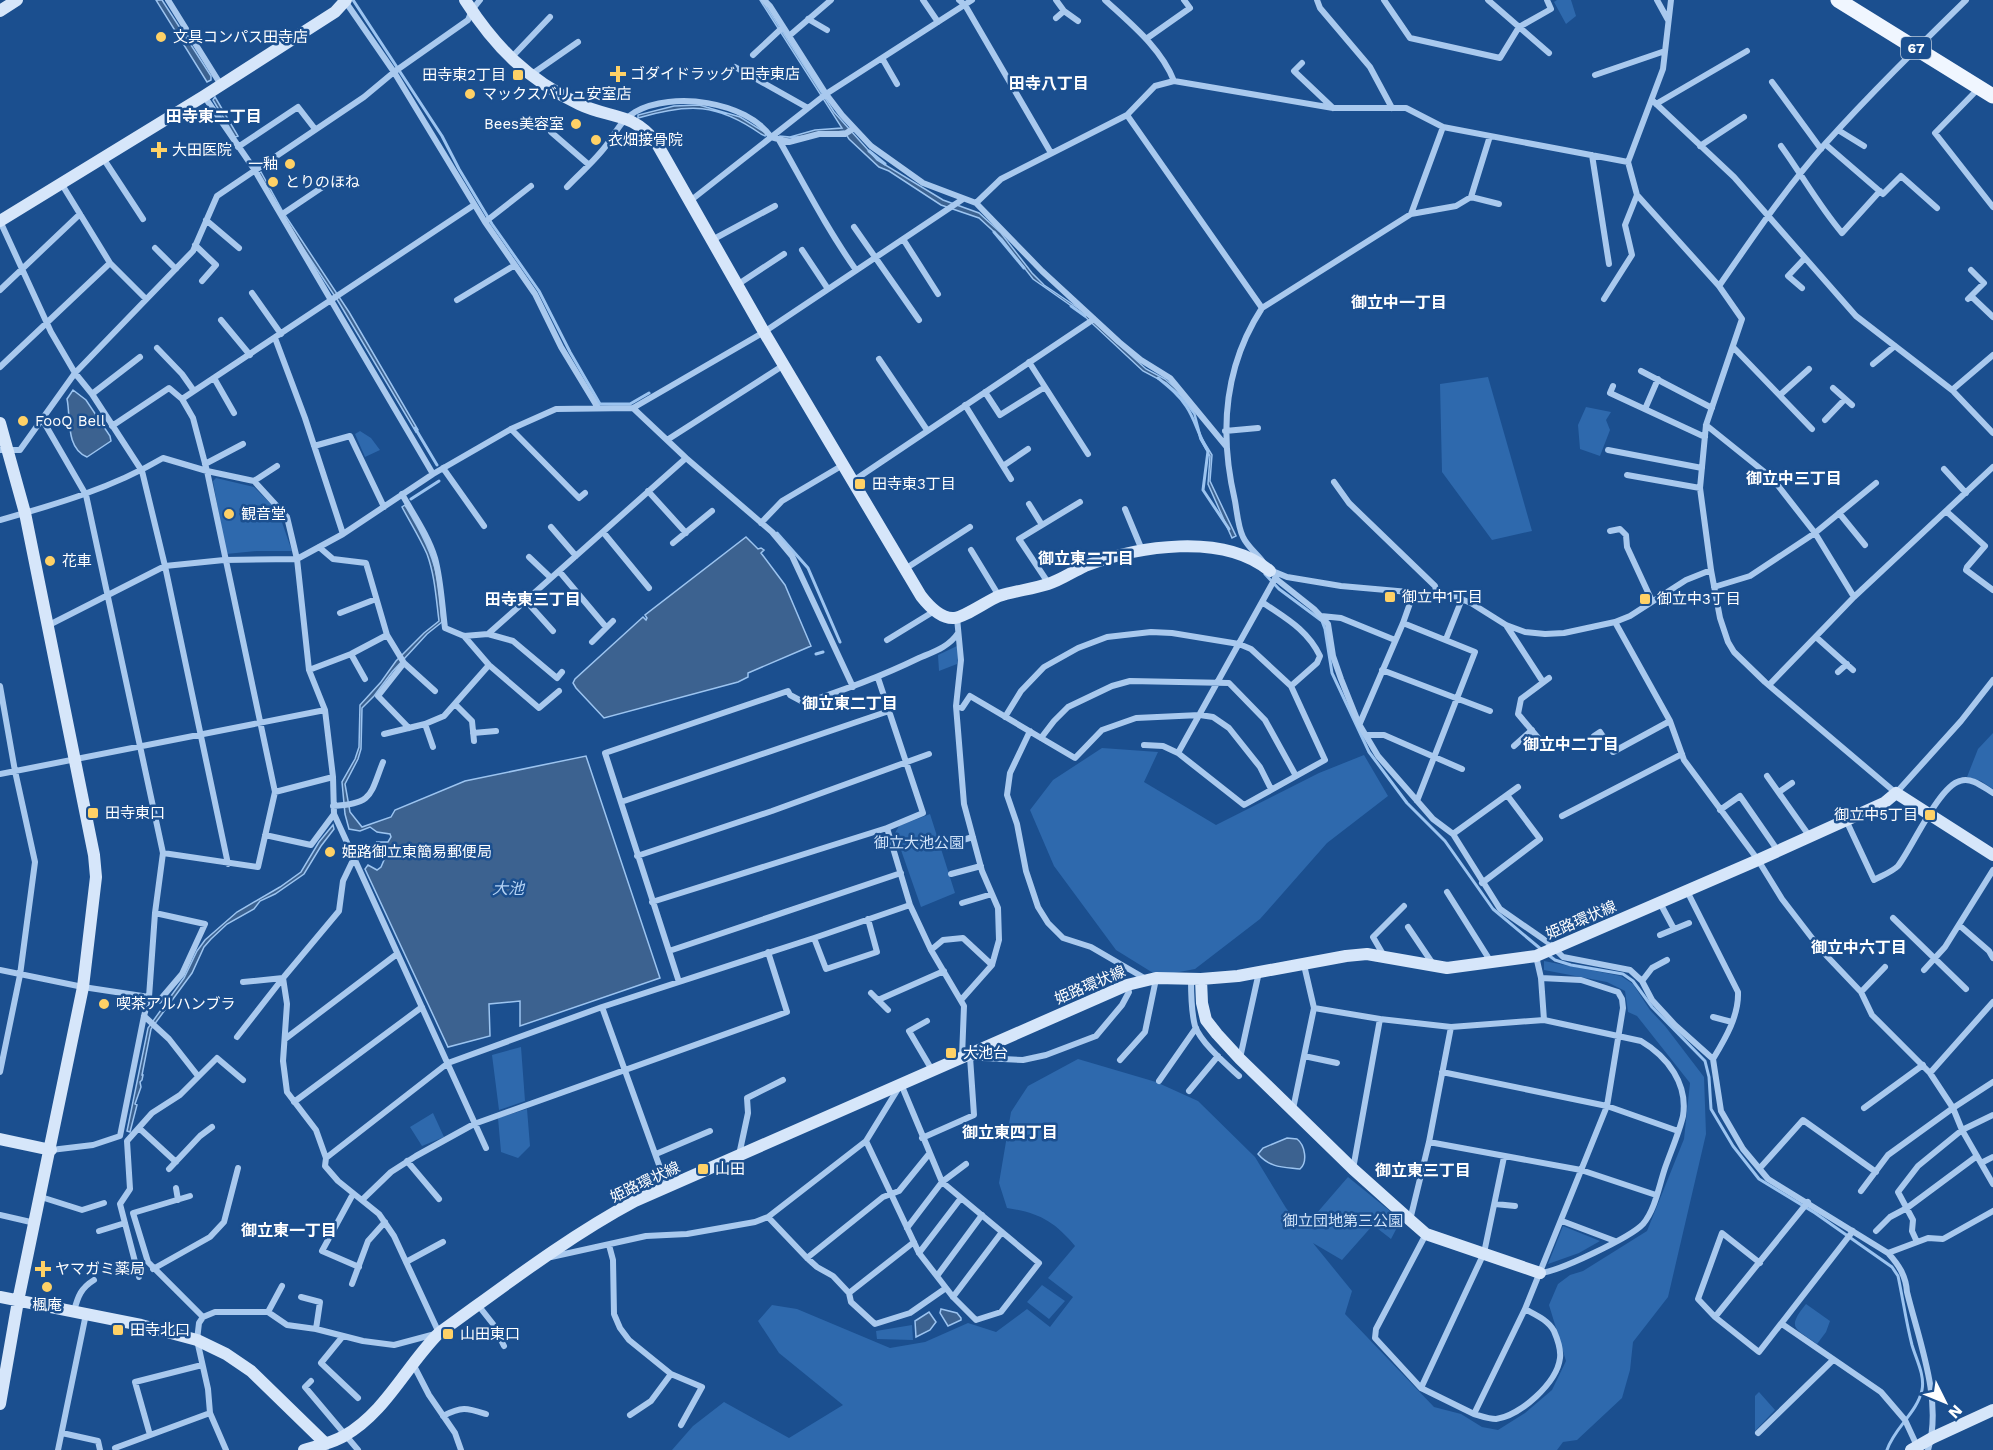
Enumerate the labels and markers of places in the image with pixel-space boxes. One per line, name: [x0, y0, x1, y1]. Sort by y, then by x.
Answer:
place label: 文具コンパス田寺店: [173, 28, 308, 46]
marker: 文具コンパス田寺店: [154, 30, 168, 44]
place label: ゴダイドラッグ 田寺東店: [630, 65, 800, 83]
place label: 田寺東2丁目: [422, 66, 506, 84]
marker: ゴダイドラッグ 田寺東店: [611, 67, 625, 81]
marker: 田寺東2丁目: [511, 68, 525, 82]
place label: マックスバリュ安室店: [482, 85, 632, 103]
marker: マックスバリュ安室店: [463, 87, 477, 101]
place label: Bees美容室: [484, 115, 564, 133]
marker: Bees美容室: [569, 117, 583, 131]
place label: 衣畑接骨院: [608, 131, 683, 149]
marker: 衣畑接骨院: [589, 133, 603, 147]
marker: 大田医院: [150, 141, 168, 159]
place label: 大田医院: [172, 141, 232, 159]
place label: 一釉: [248, 155, 278, 173]
marker: 一釉: [283, 157, 297, 171]
place label: とりのほね: [285, 173, 360, 191]
marker: とりのほね: [266, 175, 280, 189]
place label: FooQ Bell: [35, 412, 106, 430]
marker: FooQ Bell: [16, 414, 30, 428]
place label: 田寺東3丁目: [872, 475, 956, 493]
marker: 田寺東3丁目: [853, 477, 867, 491]
place label: 観音堂: [241, 505, 286, 523]
marker: 観音堂: [222, 507, 236, 521]
place label: 花車: [62, 552, 92, 570]
marker: 花車: [43, 554, 57, 568]
place label: 御立中1丁目: [1402, 588, 1483, 606]
marker: 御立中1丁目: [1383, 590, 1397, 604]
place label: 御立中3丁目: [1657, 590, 1741, 608]
marker: 御立中3丁目: [1638, 592, 1652, 606]
place label: 田寺東口: [105, 804, 165, 822]
marker: 田寺東口: [86, 806, 100, 820]
place label: 御立中5丁目: [1834, 806, 1918, 824]
marker: 御立中5丁目: [1923, 808, 1937, 822]
place label: 姫路御立東簡易郵便局: [342, 843, 492, 861]
marker: 姫路御立東簡易郵便局: [323, 845, 337, 859]
place label: 喫茶アルハンブラ: [116, 995, 235, 1013]
marker: 喫茶アルハンブラ: [97, 997, 111, 1011]
place label: 大池台: [963, 1044, 1008, 1062]
marker: 大池台: [944, 1046, 958, 1060]
place label: 山田: [715, 1160, 745, 1178]
marker: 山田: [696, 1162, 710, 1176]
place label: ヤマガミ薬局: [55, 1260, 145, 1278]
marker: ヤマガミ薬局: [36, 1262, 50, 1276]
marker: 楓庵: [40, 1280, 54, 1294]
place label: 楓庵: [32, 1296, 62, 1314]
place label: 田寺北口: [130, 1321, 190, 1339]
marker: 田寺北口: [111, 1323, 125, 1337]
place label: 山田東口: [460, 1325, 520, 1343]
marker: 山田東口: [441, 1327, 455, 1341]

